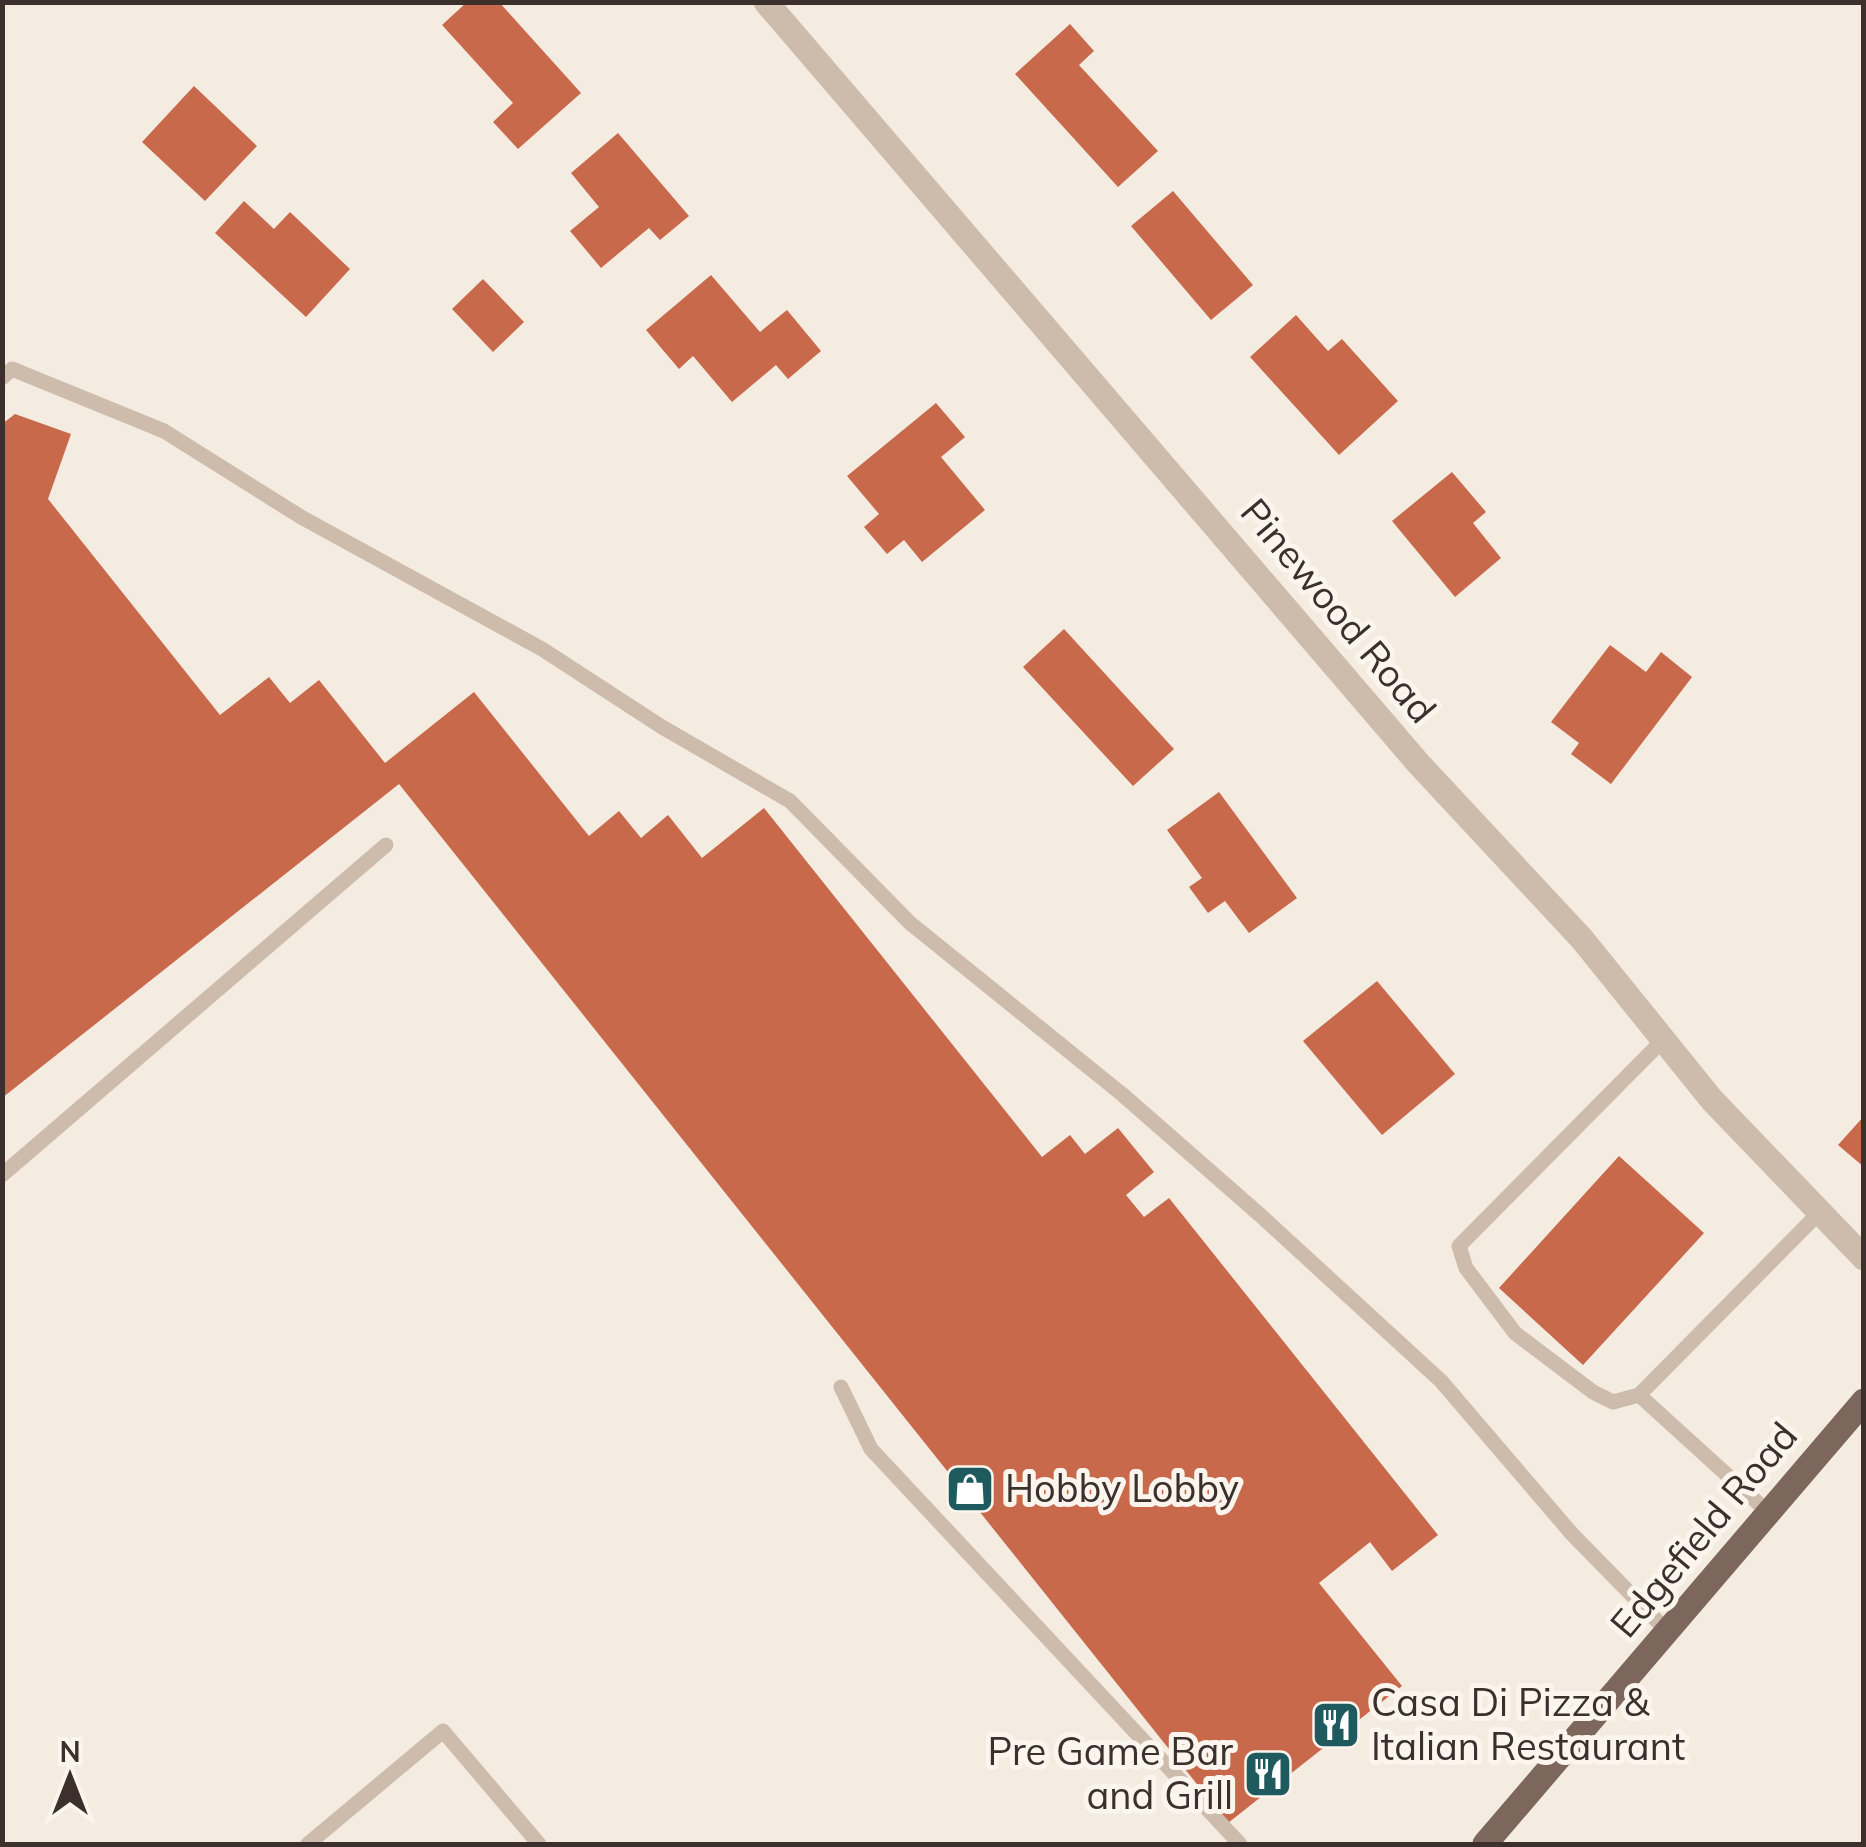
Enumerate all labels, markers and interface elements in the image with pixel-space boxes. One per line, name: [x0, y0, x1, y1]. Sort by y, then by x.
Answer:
street label: Pinewood Road: [1231, 488, 1447, 732]
street label: Edgefield Road: [1599, 1412, 1807, 1647]
shop icon: Hobby Lobby: [944, 1463, 996, 1515]
place label: Hobby Lobby: [1005, 1464, 1239, 1512]
place label: Casa Di Pizza & Italian Restaurant: [1371, 1678, 1685, 1770]
restaurant icon: Casa Di Pizza & Italian Restaurant: [1310, 1699, 1362, 1751]
north arrow: [20, 1727, 120, 1827]
place label: Pre Game Bar and Grill: [988, 1727, 1233, 1819]
text: N: [59, 1734, 81, 1769]
restaurant icon: Pre Game Bar and Grill: [1242, 1748, 1294, 1800]

